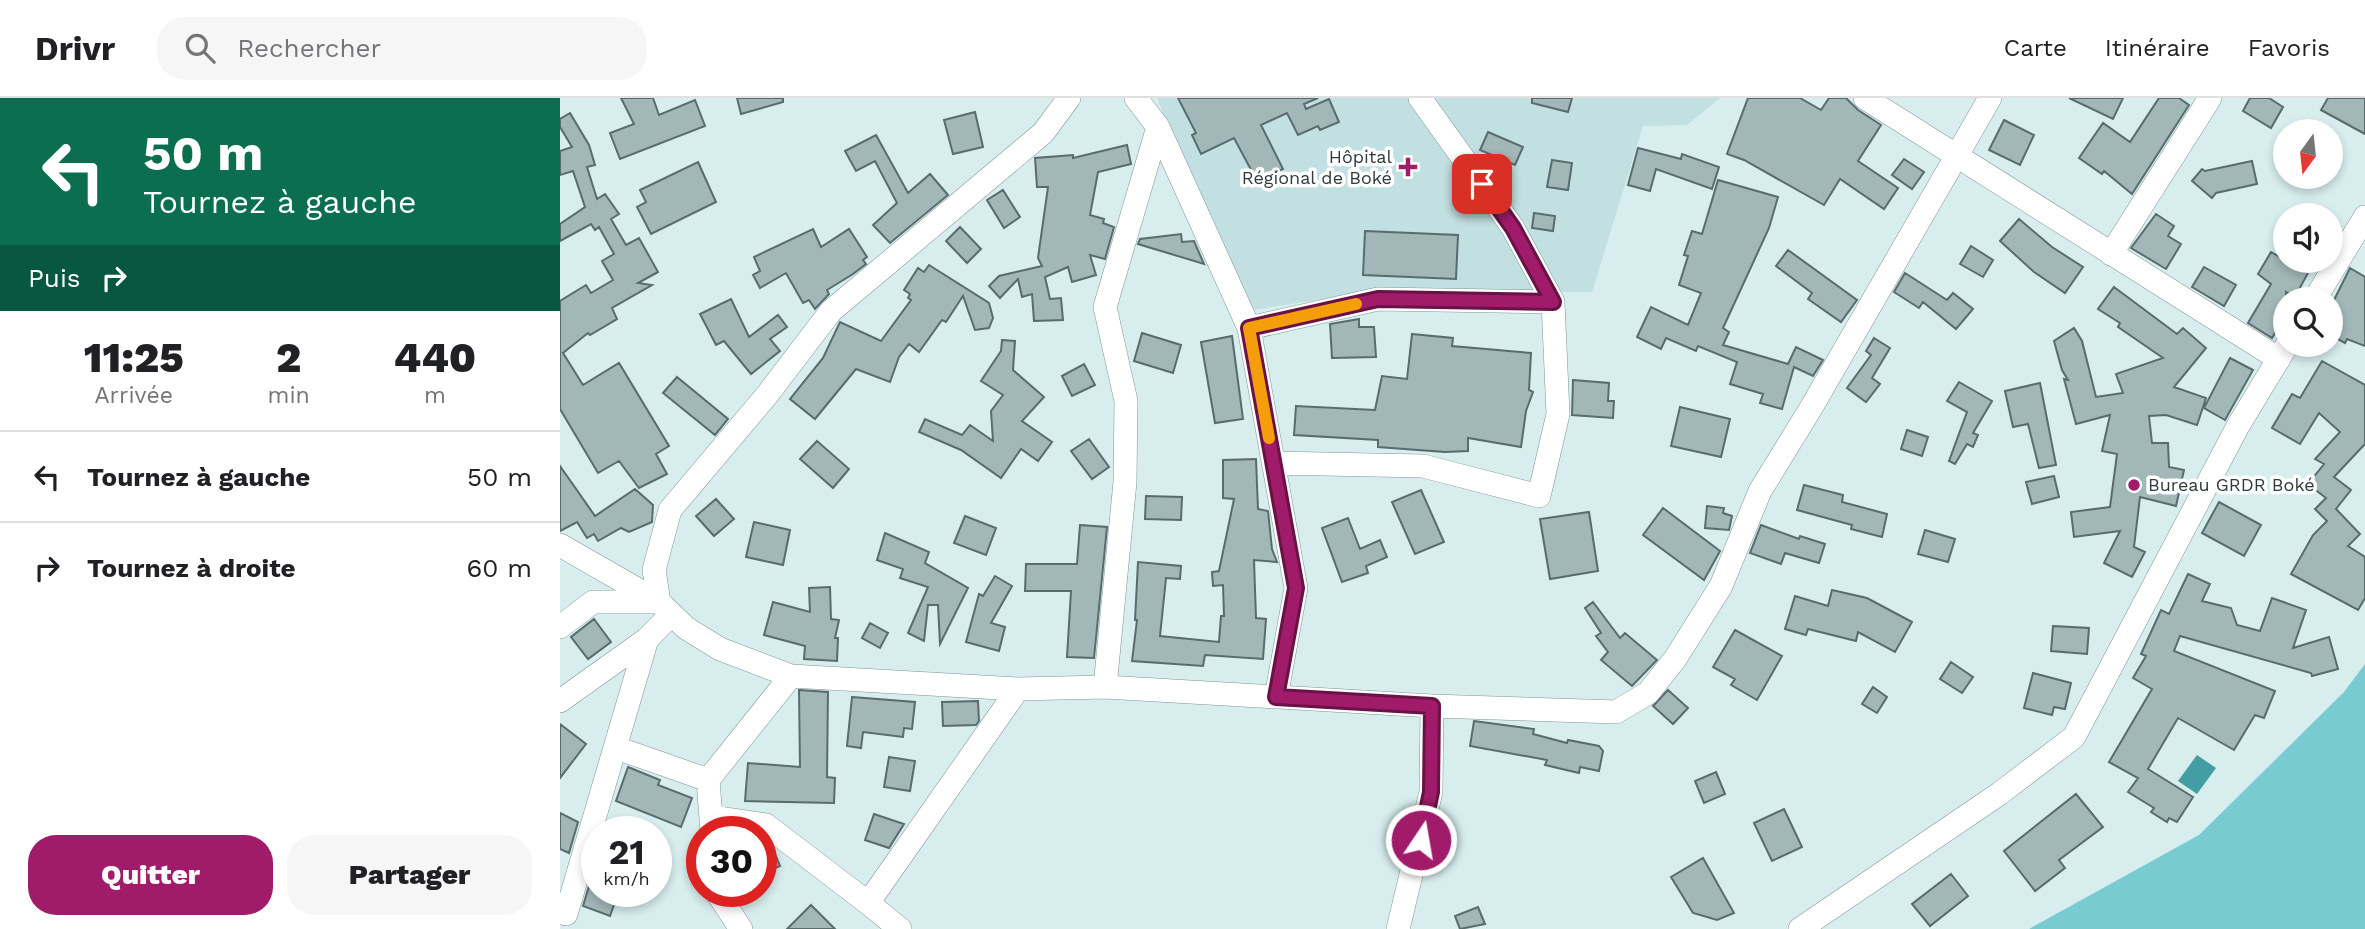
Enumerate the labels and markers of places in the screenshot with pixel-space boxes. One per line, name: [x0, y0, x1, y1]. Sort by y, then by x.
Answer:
place label: Hôpital Régional de Boké: [1242, 146, 1392, 188]
pin: [1452, 154, 1512, 214]
marker: Hôpital Régional de Boké: [1398, 157, 1418, 177]
place label: Bureau GRDR Boké: [2148, 474, 2315, 495]
marker: Bureau GRDR Boké: [2126, 477, 2142, 493]

